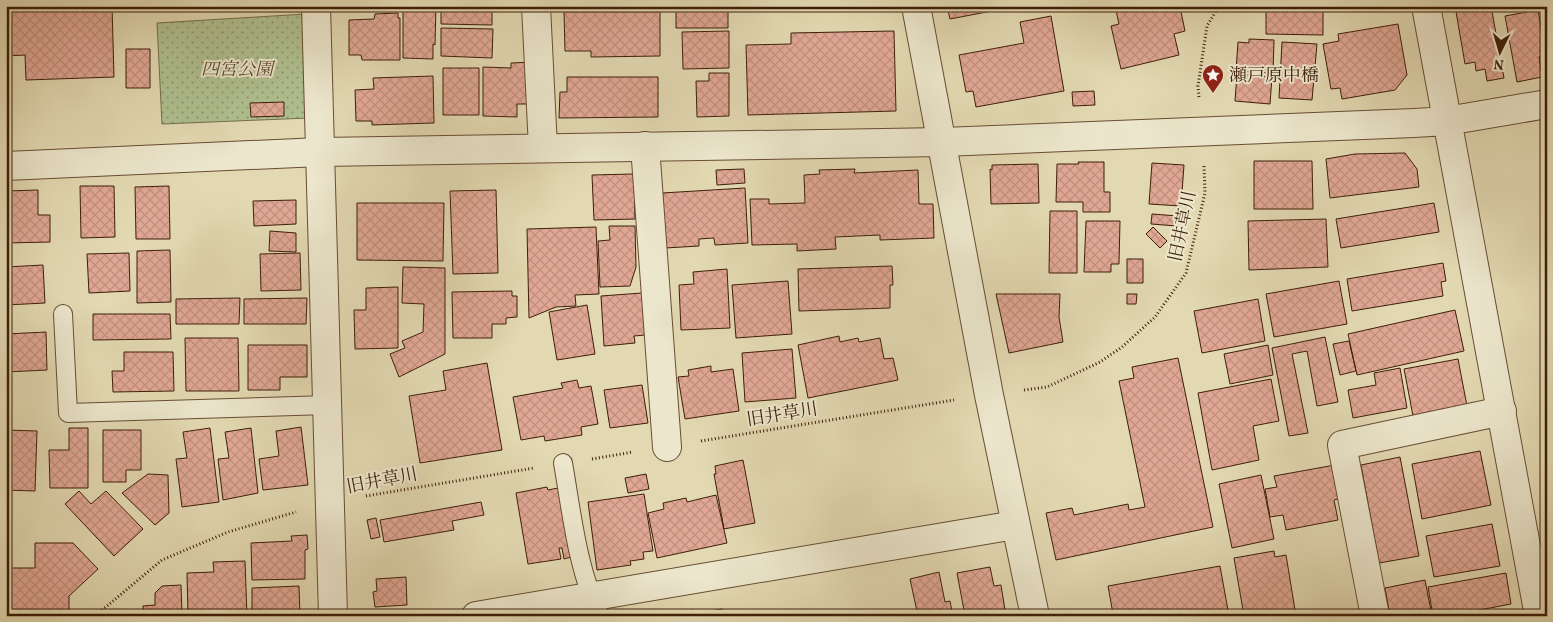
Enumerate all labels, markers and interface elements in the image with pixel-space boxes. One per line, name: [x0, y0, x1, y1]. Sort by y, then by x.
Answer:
north arrow: [1476, 28, 1526, 78]
text: N: [1493, 54, 1505, 73]
park label: 四宮公園: [201, 58, 276, 83]
place icon: 瀬戸原中橋: [1201, 63, 1225, 94]
place label: 瀬戸原中橋: [1229, 64, 1319, 89]
street label: 旧井草川: [1164, 188, 1203, 264]
street label: 旧井草川: [745, 398, 820, 433]
street label: 旧井草川: [345, 462, 420, 501]

